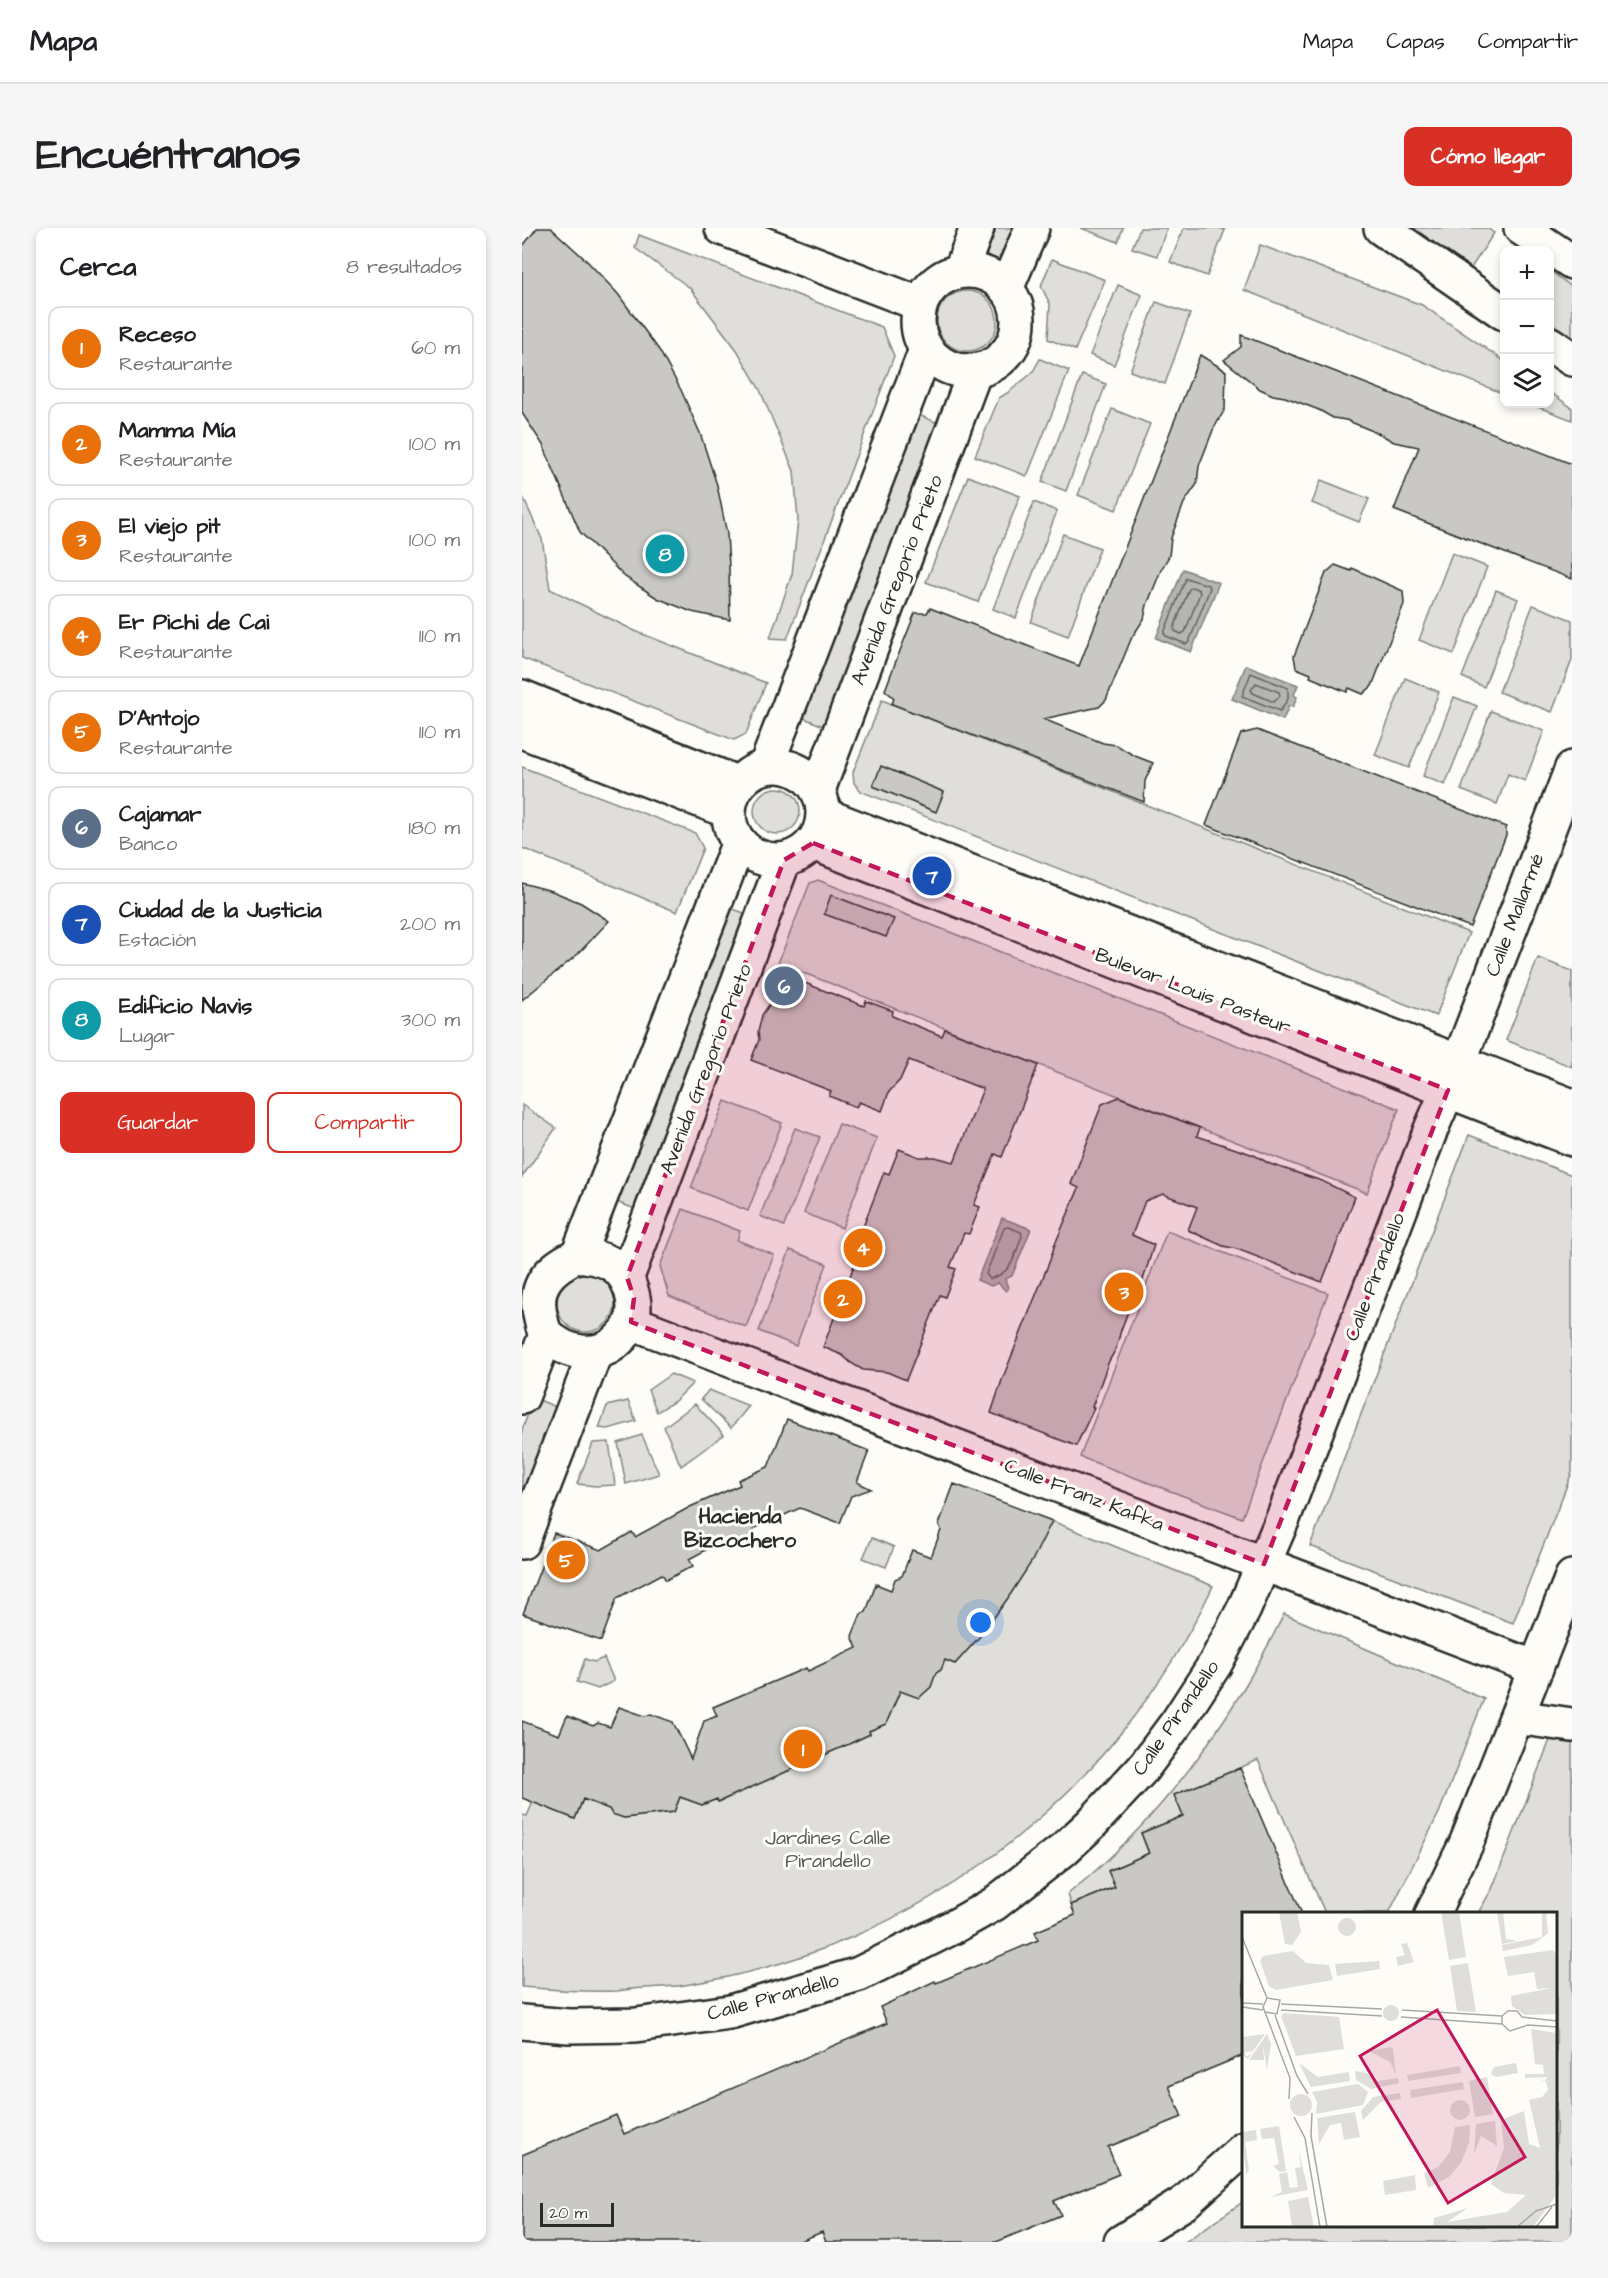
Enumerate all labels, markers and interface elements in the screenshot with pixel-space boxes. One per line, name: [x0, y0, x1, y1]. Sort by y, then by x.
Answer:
text: Mapa: [30, 22, 97, 61]
text: Mapa: [1303, 27, 1353, 56]
text: Capas: [1386, 27, 1445, 56]
text: Compartir: [1478, 27, 1578, 56]
text: Encuéntranos: [36, 127, 301, 185]
button: Cómo llegar: [1404, 127, 1572, 186]
map controls: [1500, 246, 1554, 408]
button: +: [1500, 246, 1554, 300]
text: Cerca: [60, 249, 137, 285]
text: 8 resultados: [346, 253, 462, 281]
button: −: [1500, 300, 1554, 354]
text: Receso: [119, 319, 196, 350]
text: 1: [80, 334, 83, 362]
text: 60 m: [411, 334, 460, 362]
text: Restaurante: [119, 350, 233, 378]
button: layers: [1500, 354, 1554, 408]
text: Mamma Mía: [119, 415, 235, 446]
text: 2: [76, 430, 87, 458]
text: 100 m: [409, 430, 460, 458]
text: Restaurante: [119, 446, 233, 474]
street label: Avenida Gregorio Prieto: [844, 471, 951, 689]
text: El viejo pit: [119, 511, 221, 542]
text: 3: [76, 526, 87, 554]
text: 100 m: [409, 526, 460, 554]
pin: 8: [646, 532, 684, 576]
text: Restaurante: [119, 542, 233, 570]
text: Er Pichi de Cai: [119, 607, 269, 638]
text: 4: [75, 622, 88, 650]
text: 110 m: [419, 622, 460, 650]
text: Restaurante: [119, 638, 233, 666]
text: D'Antojo: [119, 703, 199, 734]
text: 5: [74, 718, 89, 746]
text: 110 m: [419, 718, 460, 746]
text: Restaurante: [119, 734, 233, 762]
text: Cajamar: [119, 799, 201, 830]
text: 6: [75, 814, 88, 842]
text: 180 m: [408, 814, 460, 842]
text: Banco: [119, 830, 177, 858]
street label: Calle Mallarmé: [1479, 849, 1551, 981]
pin: 7: [912, 854, 952, 898]
text: Ciudad de la Justicia: [119, 895, 322, 926]
text: 7: [75, 910, 88, 938]
text: 200 m: [400, 910, 460, 938]
text: Estación: [119, 926, 196, 954]
street label: Bulevar Louis Pasteur: [1091, 941, 1295, 1041]
street label: Avenida Gregorio Prieto: [653, 960, 760, 1178]
pin: 6: [764, 964, 804, 1008]
text: Edificio Navis: [119, 991, 252, 1022]
text: 8: [75, 1006, 88, 1034]
text: 300 m: [401, 1006, 460, 1034]
text: Lugar: [119, 1022, 175, 1050]
button: Guardar: [60, 1092, 255, 1153]
button: Compartir: [267, 1092, 462, 1153]
street label: Calle Pirandello: [1338, 1209, 1412, 1345]
pin: 4: [844, 1226, 882, 1270]
pin: 3: [1104, 1270, 1144, 1314]
pin: 2: [824, 1276, 862, 1322]
street label: Calle Franz Kafka: [1000, 1452, 1168, 1538]
district label: Hacienda Bizcochero: [684, 1502, 796, 1555]
pin: 5: [546, 1538, 585, 1582]
your location: [966, 1608, 995, 1637]
street label: Calle Pirandello: [1126, 1655, 1226, 1781]
pin: 1: [784, 1726, 822, 1772]
park label: Jardines Calle Pirandello: [765, 1824, 891, 1875]
inset map: [1242, 1912, 1557, 2227]
street label: Calle Pirandello: [704, 1966, 842, 2028]
scale bar: [540, 2200, 614, 2228]
text: 20 m: [549, 2202, 587, 2224]

